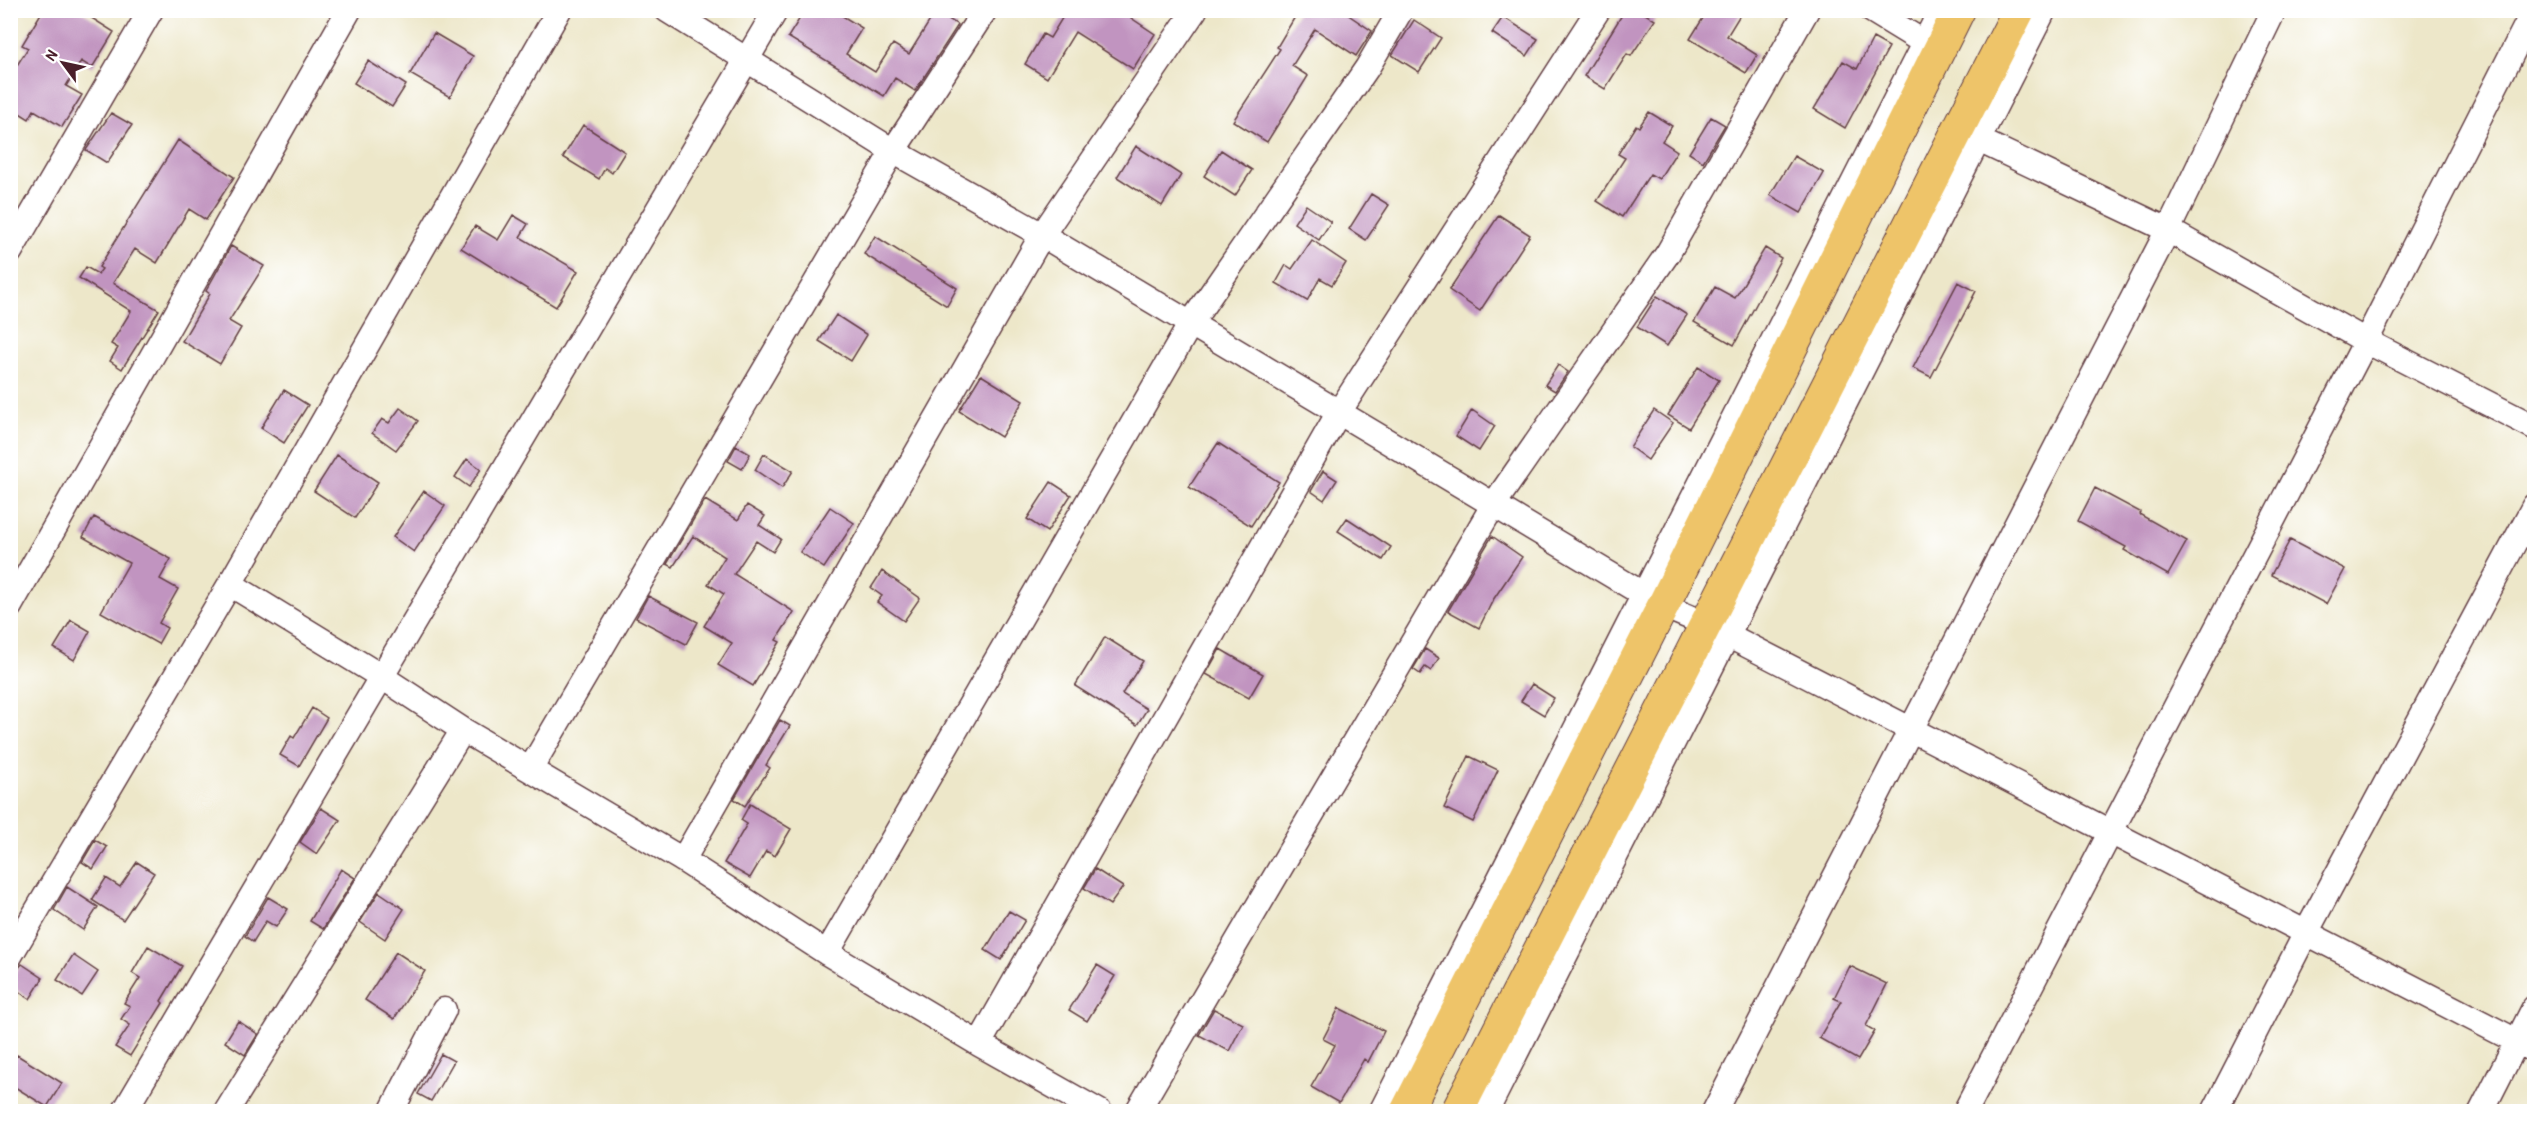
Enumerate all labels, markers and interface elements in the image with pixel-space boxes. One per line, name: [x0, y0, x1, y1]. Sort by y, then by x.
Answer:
north arrow: [33, 33, 93, 93]
text: N: [39, 45, 62, 64]

